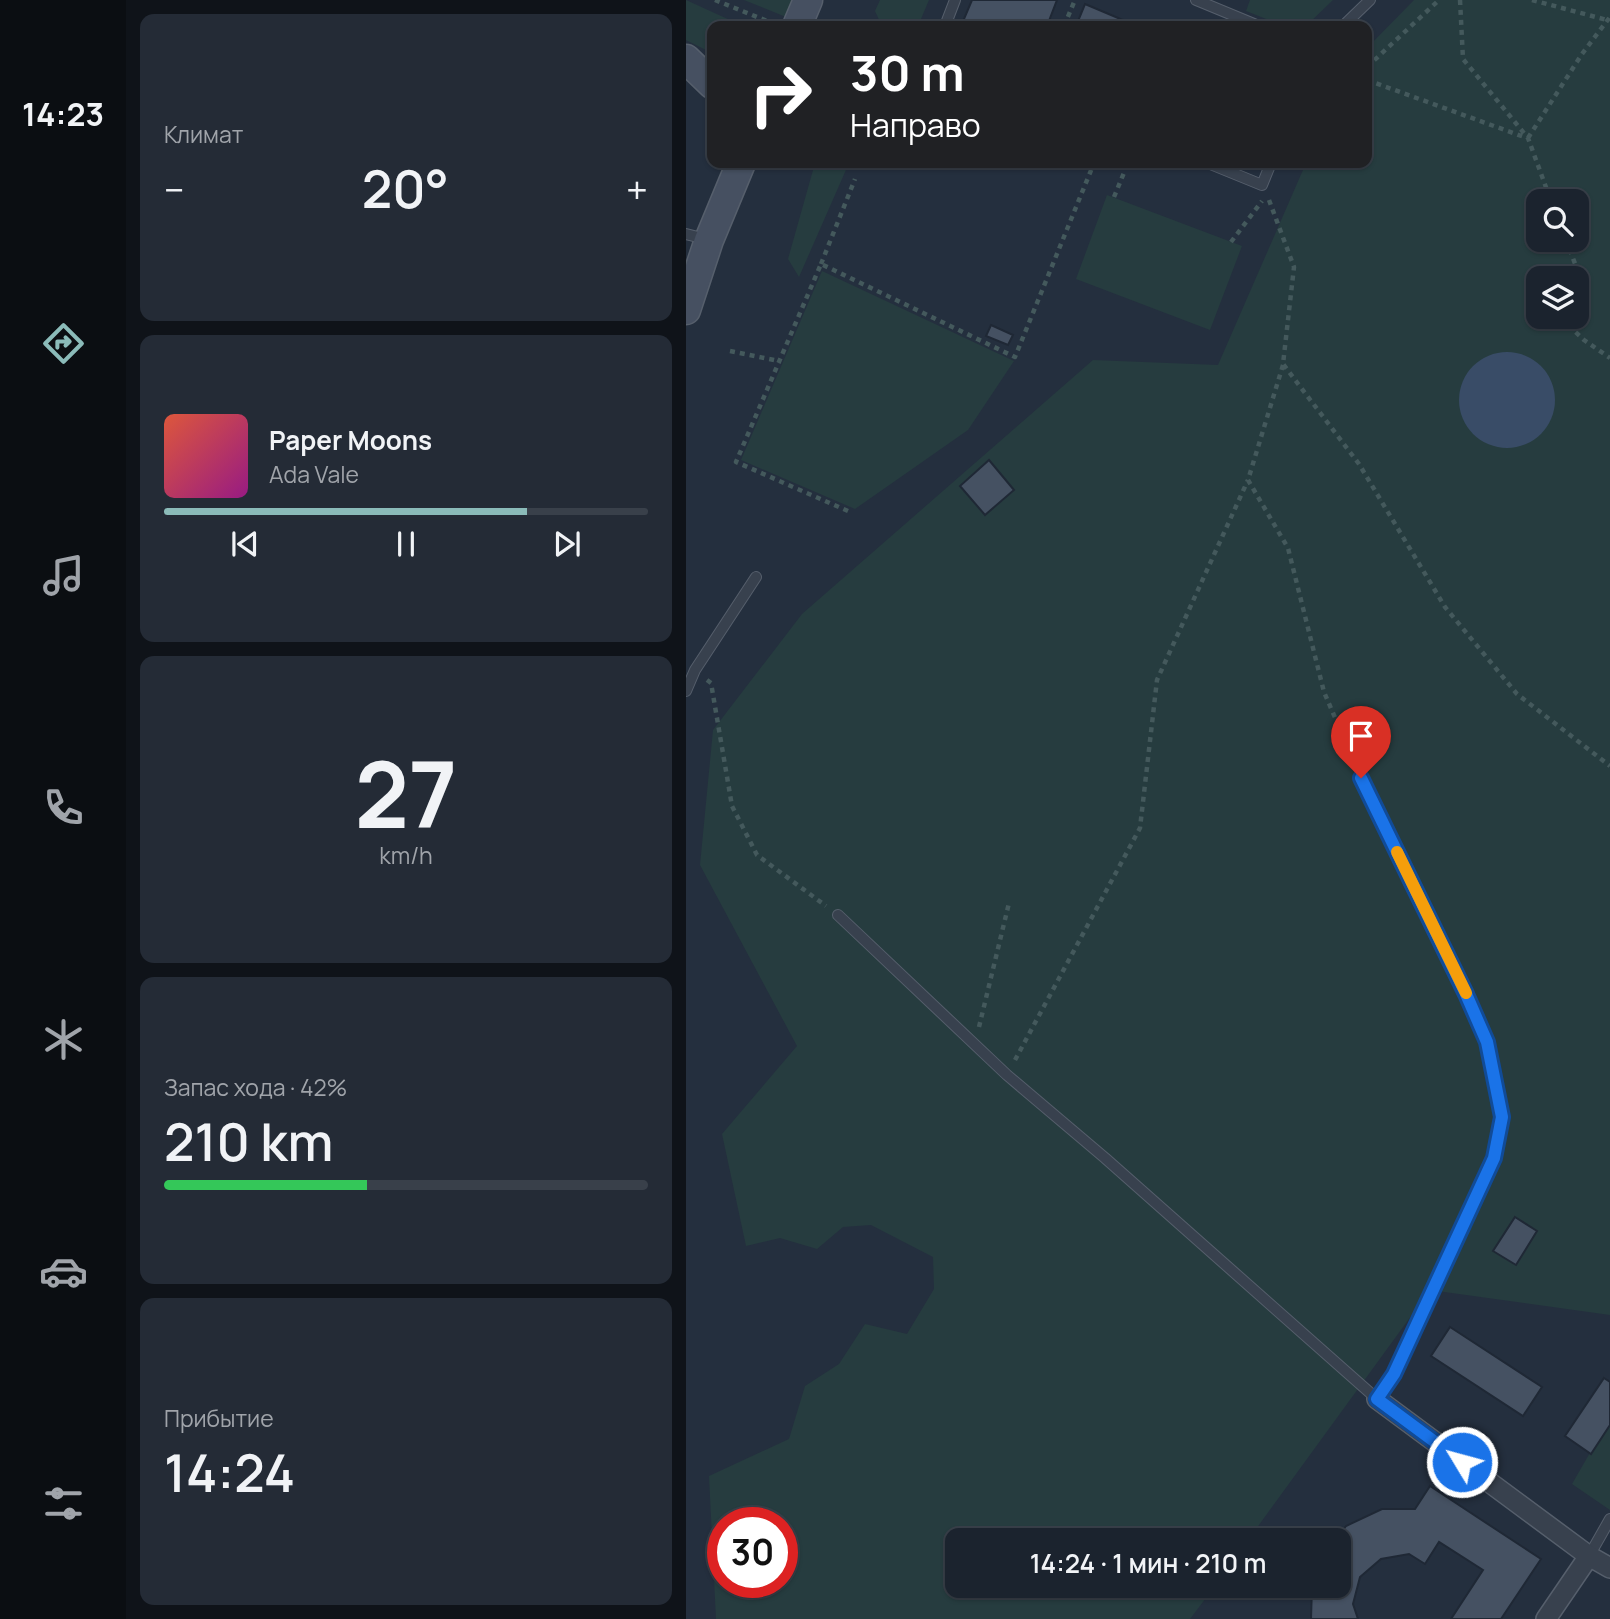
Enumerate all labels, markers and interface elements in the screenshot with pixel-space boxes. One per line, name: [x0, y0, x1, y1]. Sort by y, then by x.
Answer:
text: 30 m: [850, 39, 965, 106]
icon: right: [735, 49, 826, 140]
text: 14:23: [22, 92, 104, 136]
text: Направо: [850, 103, 981, 147]
text: Климат: [164, 118, 243, 150]
text: 20°: [362, 153, 449, 224]
text: −: [164, 163, 185, 215]
text: +: [626, 163, 648, 215]
map controls: [1526, 189, 1589, 329]
button: search: [1526, 189, 1589, 252]
button: layers: [1526, 266, 1589, 329]
icon: directions: [39, 319, 88, 368]
text: Paper Moons: [269, 422, 432, 458]
text: Ada Vale: [269, 458, 359, 490]
icon: previous: [226, 525, 264, 563]
icon: pause: [387, 525, 425, 563]
icon: next: [548, 525, 586, 563]
icon: music: [39, 551, 88, 600]
pin: [1331, 706, 1391, 778]
icon: arrive: [1342, 717, 1380, 755]
text: 27: [355, 731, 457, 855]
icon: phone: [39, 783, 88, 832]
text: km/h: [379, 839, 433, 871]
icon: climate: [39, 1015, 88, 1064]
text: Запас хода · 42%: [164, 1071, 347, 1103]
text: 210 km: [164, 1106, 333, 1177]
icon: car: [39, 1247, 88, 1296]
text: Прибытие: [164, 1402, 274, 1434]
position arrow: [1425, 1425, 1499, 1499]
text: 14:24: [164, 1437, 295, 1508]
icon: filters: [39, 1479, 88, 1528]
speed limit sign: 30: [707, 1507, 798, 1598]
text: 14:24 · 1 мин · 210 m: [1030, 1545, 1266, 1581]

